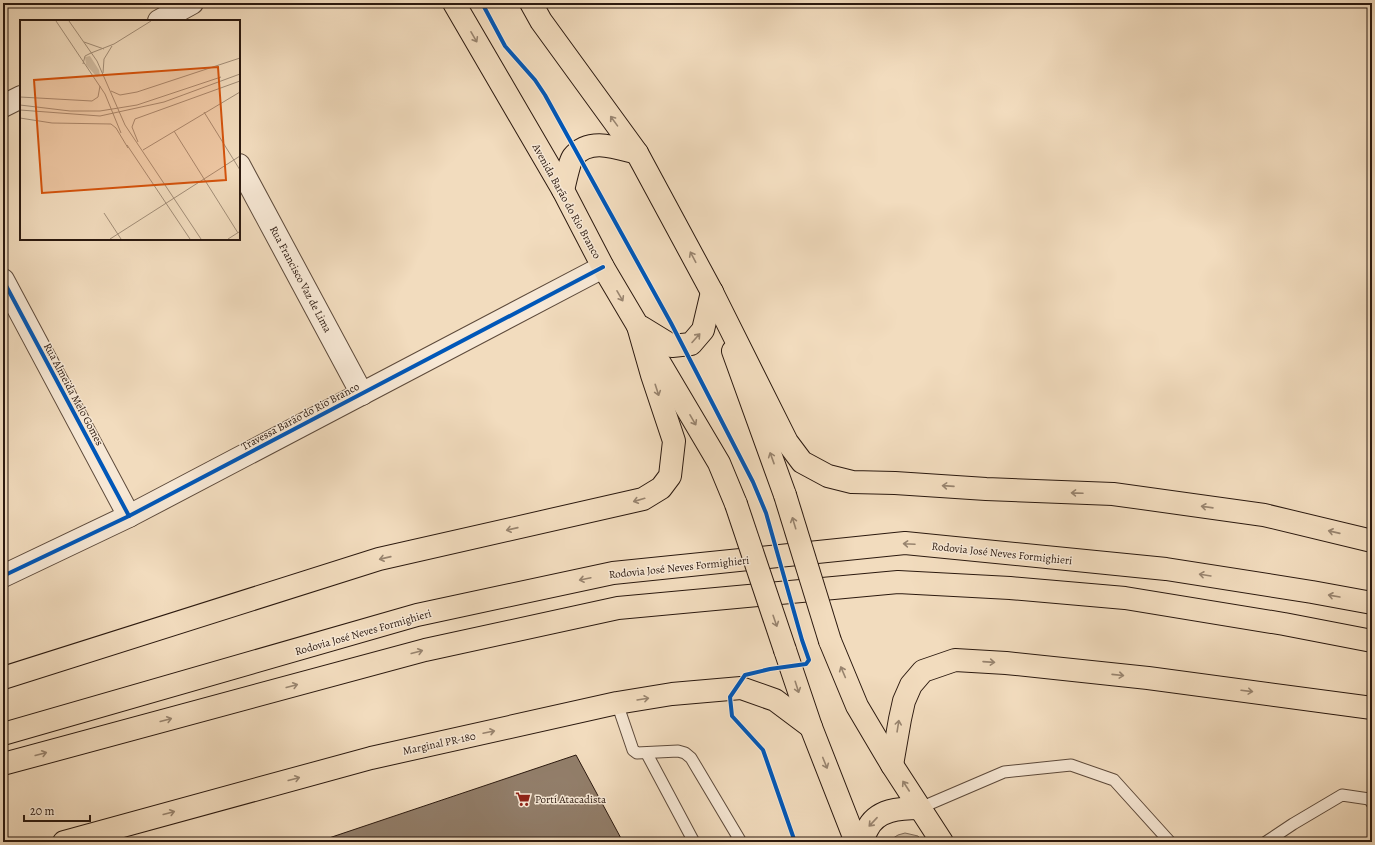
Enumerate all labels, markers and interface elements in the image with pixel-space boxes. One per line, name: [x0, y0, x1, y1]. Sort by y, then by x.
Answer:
inset map: [20, 20, 240, 240]
one-way arrow: [470, 31, 478, 43]
one-way arrow: [610, 116, 618, 127]
street label: Avenida Barão do Rio Branco: [528, 140, 605, 262]
street label: Rua Francisco Vaz de Lima: [266, 223, 335, 336]
one-way arrow: [689, 252, 697, 264]
one-way arrow: [617, 290, 625, 302]
one-way arrow: [692, 333, 701, 343]
street label: Rua Almeida Melo Gomes: [40, 340, 107, 448]
street label: Travessa Barão do Rio Branco: [239, 379, 362, 454]
one-way arrow: [654, 383, 661, 396]
one-way arrow: [690, 414, 698, 426]
one-way arrow: [768, 452, 775, 465]
one-way arrow: [942, 483, 955, 490]
one-way arrow: [1071, 489, 1084, 496]
one-way arrow: [632, 497, 645, 504]
one-way arrow: [1200, 503, 1213, 511]
one-way arrow: [790, 517, 797, 530]
one-way arrow: [506, 526, 519, 534]
one-way arrow: [1328, 527, 1341, 535]
street label: Rodovia José Neves Formighieri: [931, 539, 1073, 568]
one-way arrow: [903, 540, 916, 548]
street label: Rodovia José Neves Formighieri: [608, 553, 750, 582]
one-way arrow: [379, 555, 392, 562]
one-way arrow: [1199, 571, 1212, 579]
one-way arrow: [579, 576, 592, 584]
one-way arrow: [1328, 591, 1341, 599]
street label: Rodovia José Neves Formighieri: [293, 606, 433, 659]
one-way arrow: [772, 614, 779, 627]
one-way arrow: [410, 648, 423, 655]
one-way arrow: [982, 658, 995, 665]
one-way arrow: [839, 667, 846, 679]
one-way arrow: [1111, 671, 1124, 679]
one-way arrow: [794, 680, 802, 692]
one-way arrow: [285, 682, 298, 689]
one-way arrow: [1240, 687, 1253, 695]
one-way arrow: [636, 695, 649, 703]
one-way arrow: [159, 716, 172, 723]
one-way arrow: [894, 720, 902, 733]
one-way arrow: [482, 727, 495, 735]
street label: Marginal PR-180: [401, 728, 477, 759]
one-way arrow: [34, 750, 47, 757]
one-way arrow: [821, 756, 829, 768]
one-way arrow: [287, 775, 300, 782]
one-way arrow: [901, 780, 909, 792]
supermarket icon: Portí Atacadista: [514, 790, 532, 808]
place label: Portí Atacadista: [535, 792, 607, 807]
scale bar: [24, 797, 90, 823]
text: 20 m: [30, 803, 54, 819]
one-way arrow: [162, 809, 175, 816]
one-way arrow: [868, 817, 878, 827]

